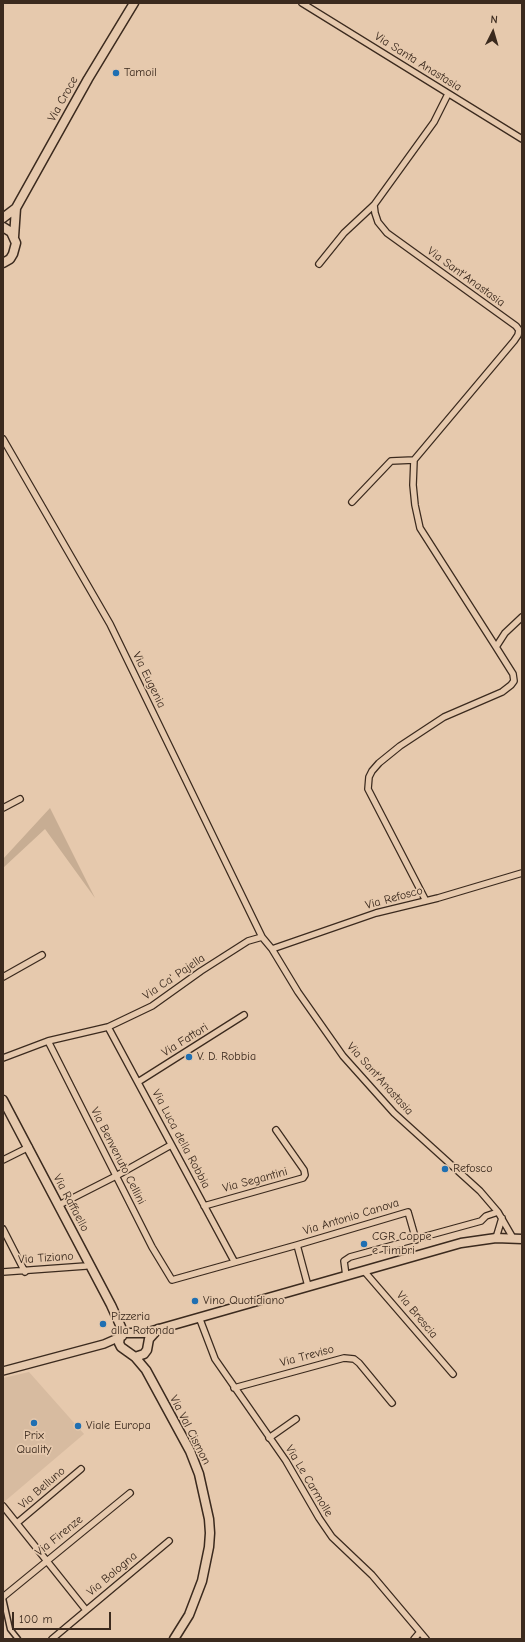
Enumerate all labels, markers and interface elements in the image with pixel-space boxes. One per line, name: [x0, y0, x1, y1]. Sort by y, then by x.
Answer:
north arrow: [473, 12, 513, 52]
text: N: [490, 13, 498, 26]
street label: Via Santa Anastasia: [372, 29, 464, 95]
place label: Tamoil: [124, 66, 157, 80]
marker: Tamoil: [111, 68, 121, 78]
street label: Via Croce: [45, 74, 81, 124]
street label: Via Sant'Anastasia: [424, 244, 508, 310]
street label: Via Eugenia: [129, 650, 169, 710]
street label: Via Refosco: [364, 883, 424, 913]
street label: Via Ca' Pajella: [140, 951, 208, 1003]
street label: Via Fattori: [159, 1020, 211, 1060]
street label: Via Sant'Anastasia: [344, 1040, 416, 1118]
place label: V. D. Robbia: [197, 1050, 256, 1064]
marker: V. D. Robbia: [184, 1052, 194, 1062]
street label: Via Luca della Robbia: [149, 1087, 213, 1191]
street label: Via Benvenuto Cellini: [87, 1105, 149, 1207]
place label: Refosco: [453, 1162, 493, 1176]
street label: Via Segantini: [221, 1164, 289, 1196]
marker: Refosco: [440, 1164, 450, 1174]
street label: Via Raffaello: [50, 1172, 92, 1234]
street label: Via Antonio Canova: [301, 1196, 401, 1238]
place label: CGR Coppe e Timbri: [372, 1230, 432, 1258]
marker: CGR Coppe e Timbri: [359, 1239, 369, 1249]
street label: Via Tiziano: [18, 1249, 74, 1267]
street label: Via Brescia: [393, 1289, 441, 1341]
place label: Vino Quotidiano: [203, 1294, 284, 1308]
marker: Vino Quotidiano: [190, 1296, 200, 1306]
place label: Pizzeria alla Rotonda: [111, 1310, 175, 1338]
marker: Pizzeria alla Rotonda: [98, 1319, 108, 1329]
street label: Via Treviso: [278, 1342, 336, 1370]
street label: Via Val Cismon: [166, 1393, 214, 1467]
marker: Prix Quality: [29, 1418, 39, 1428]
place label: Viale Europa: [86, 1419, 151, 1433]
marker: Viale Europa: [73, 1421, 83, 1431]
place label: Prix Quality: [17, 1429, 51, 1457]
street label: Via Le Carmolle: [282, 1443, 336, 1519]
street label: Via Belluno: [16, 1464, 68, 1512]
street label: Via Firenze: [32, 1512, 86, 1560]
street label: Via Bologna: [84, 1549, 140, 1599]
scale bar: [14, 1604, 113, 1630]
text: 100 m: [19, 1612, 52, 1626]

